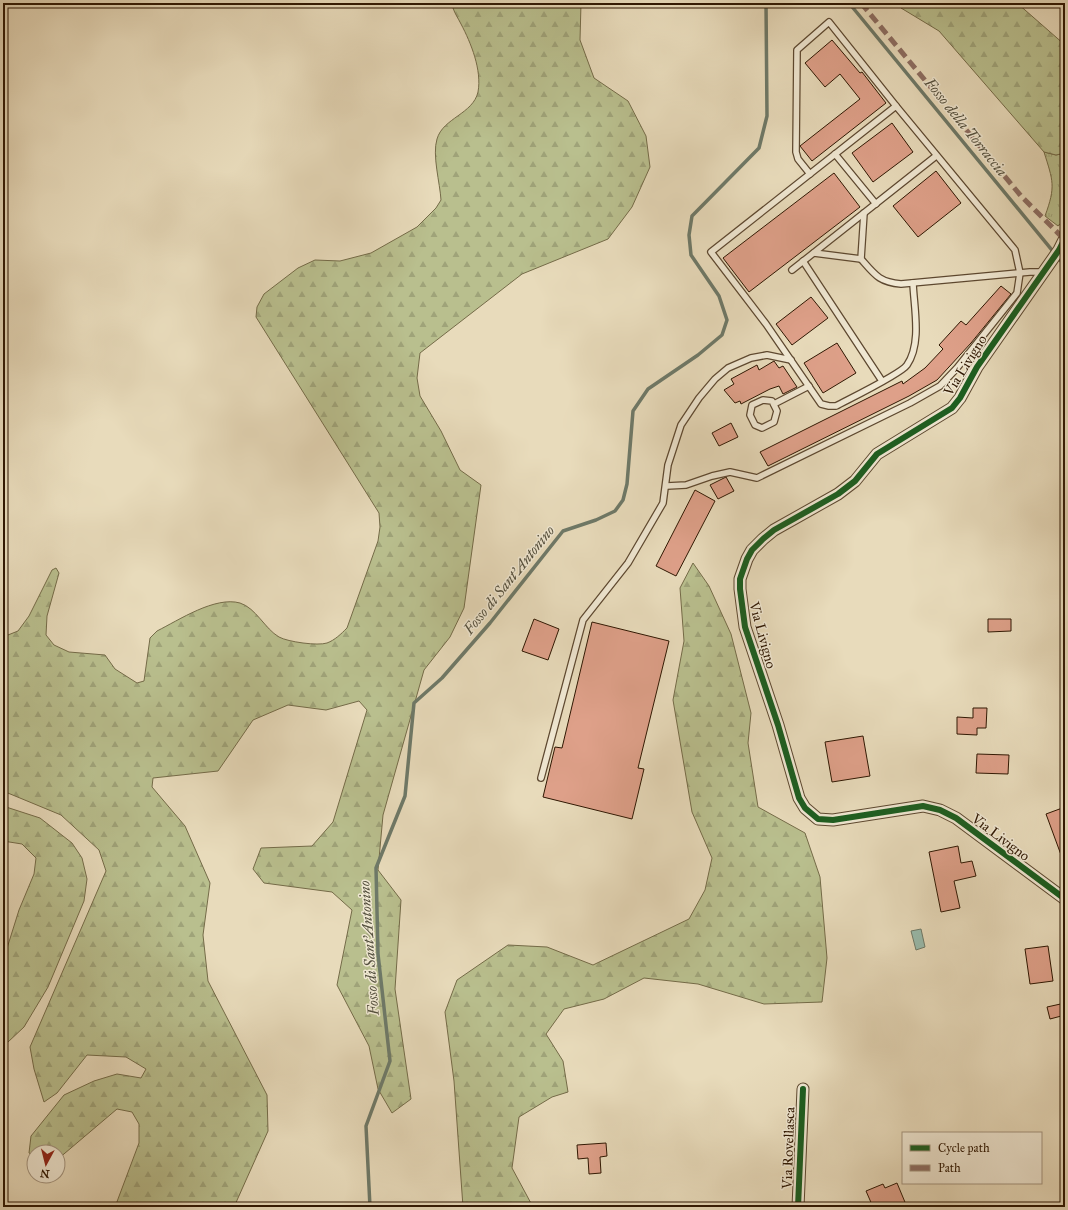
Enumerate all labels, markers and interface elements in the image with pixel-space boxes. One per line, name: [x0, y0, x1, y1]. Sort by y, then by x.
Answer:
water label: Fosso della Torraccia: [920, 73, 1011, 180]
street label: Via Livigno: [940, 332, 991, 400]
water label: Fosso di Sant'Antonino: [459, 522, 559, 639]
street label: Via Livigno: [745, 599, 780, 670]
street label: Via Livigno: [967, 809, 1033, 865]
water label: Fosso di Sant'Antonino: [355, 880, 383, 1017]
street label: Via Rovellasca: [779, 1107, 798, 1190]
legend: [902, 1132, 1042, 1184]
text: Cycle path: [938, 1141, 990, 1155]
north arrow: [26, 1144, 66, 1184]
text: Path: [938, 1161, 961, 1175]
text: N: [39, 1166, 50, 1180]

